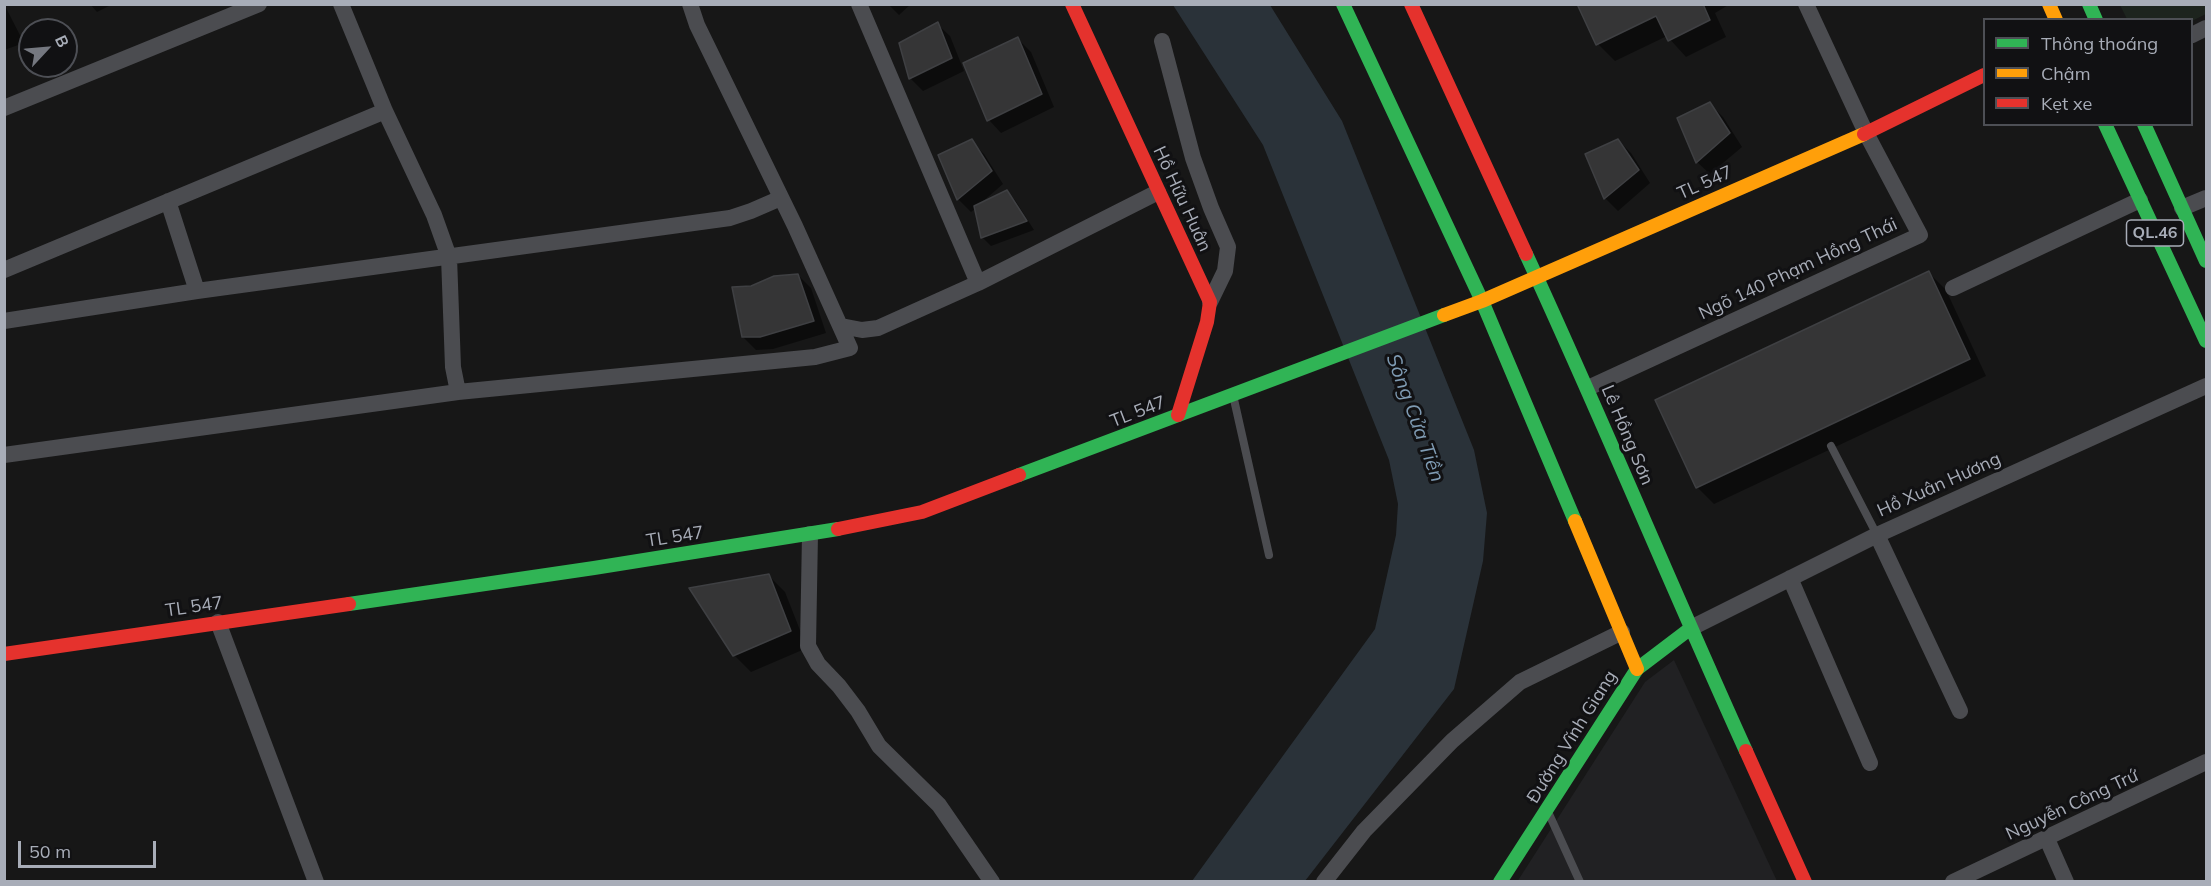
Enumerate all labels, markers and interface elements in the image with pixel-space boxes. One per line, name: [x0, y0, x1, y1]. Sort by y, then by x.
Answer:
north arrow: [18, 18, 78, 78]
legend: [1983, 18, 2193, 126]
text: B: [51, 32, 74, 50]
text: Thông thoáng: [2041, 32, 2158, 55]
text: Chậm: [2041, 62, 2090, 85]
text: Kẹt xe: [2041, 92, 2092, 115]
street label: Hồ Hữu Huân: [1148, 143, 1216, 255]
street label: TL 547: [1674, 161, 1736, 205]
street label: Ngõ 140 Phạm Hồng Thái: [1695, 213, 1901, 325]
road number: QL.46: [2126, 220, 2184, 246]
water label: Sông Cửa Tiền: [1381, 351, 1449, 485]
street label: Lê Hồng Sơn: [1596, 382, 1658, 488]
street label: TL 547: [1107, 392, 1169, 432]
street label: Hồ Xuân Hương: [1874, 448, 2004, 522]
street label: TL 547: [645, 522, 705, 552]
street label: TL 547: [164, 592, 224, 622]
street label: Đường Vĩnh Giang: [1522, 667, 1622, 807]
street label: Nguyễn Công Trứ: [2002, 765, 2142, 845]
scale bar: [21, 829, 159, 867]
text: 50 m: [29, 840, 71, 863]

